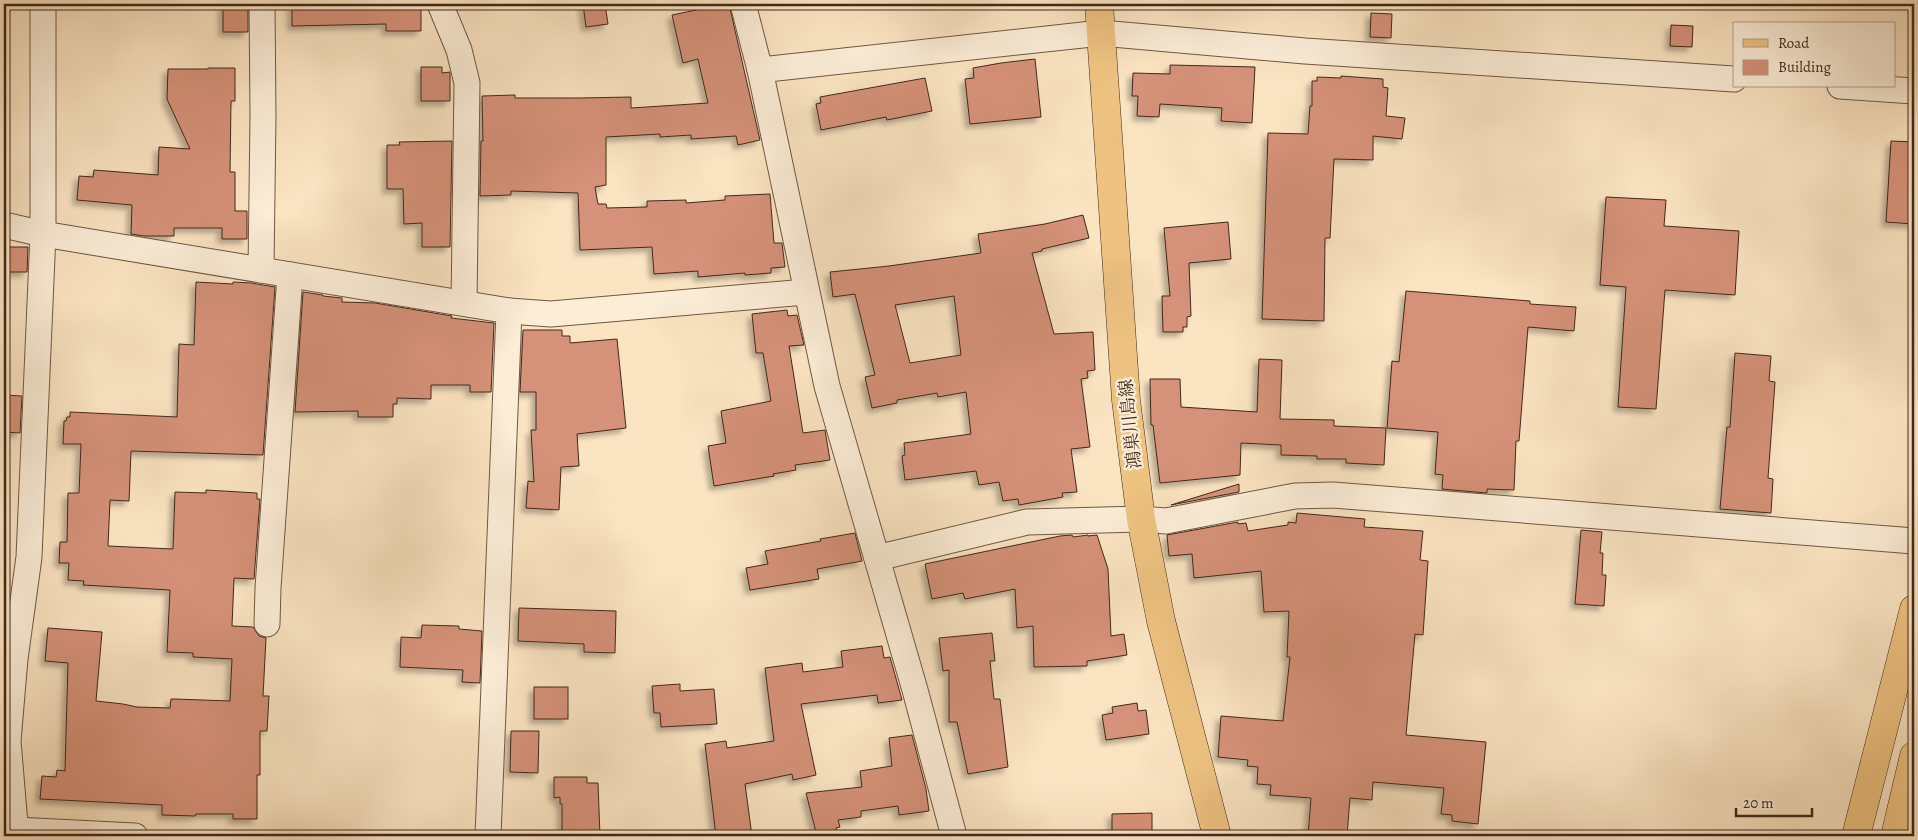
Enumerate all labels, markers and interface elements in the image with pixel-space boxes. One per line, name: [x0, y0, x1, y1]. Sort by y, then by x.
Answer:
legend: [1733, 22, 1896, 88]
text: Road: [1778, 33, 1810, 53]
text: Building: [1778, 57, 1831, 77]
street label: 鴻巣川島線: [1113, 378, 1147, 470]
scale bar: [1736, 785, 1812, 817]
text: 20 m: [1743, 793, 1774, 813]

